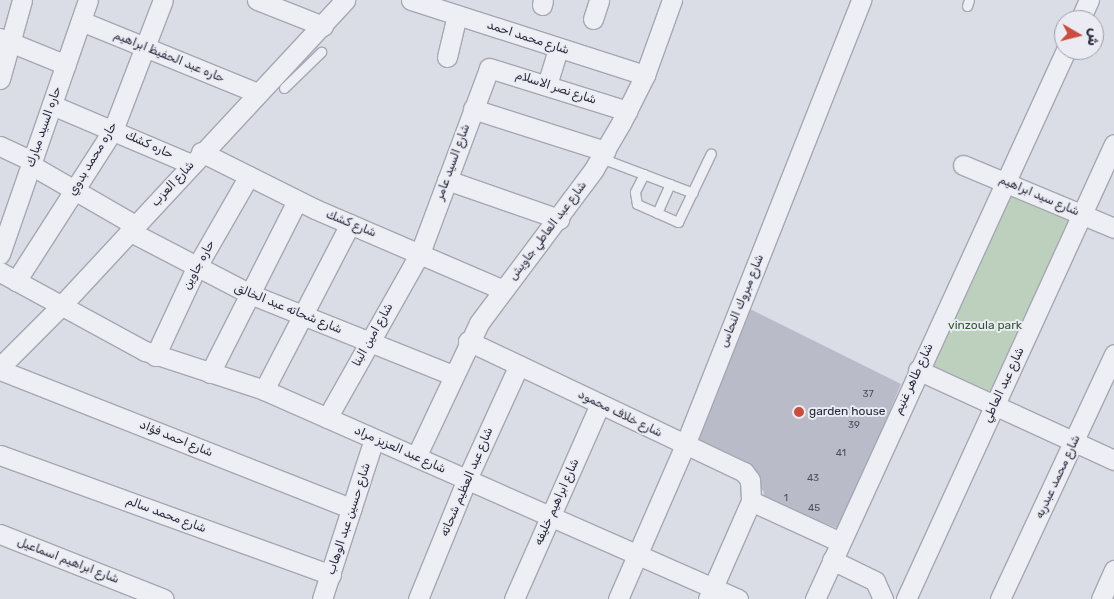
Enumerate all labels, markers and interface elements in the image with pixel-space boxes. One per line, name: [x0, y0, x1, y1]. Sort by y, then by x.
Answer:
north arrow: [1054, 10, 1104, 60]
street label: شارع محمد احمد: [485, 18, 571, 58]
text: ش: [1084, 27, 1103, 47]
street label: حاره عبد الحفيظ ابراهيم: [111, 28, 227, 86]
street label: شارع نصر الاسلام: [514, 68, 598, 108]
street label: حاره السيد مبارك: [23, 85, 65, 169]
street label: حاره محمد بدوي: [65, 120, 121, 198]
street label: شارع السيد عامر: [433, 122, 473, 202]
street label: حاره كشك: [123, 128, 175, 162]
street label: شارع العزب: [148, 158, 198, 210]
street label: شارع سيد ابراهيم: [997, 173, 1081, 219]
street label: شارع عبد العاطي جاويش: [506, 179, 590, 283]
street label: شارع كشك: [324, 207, 378, 241]
street label: حاره جاوين: [180, 238, 218, 292]
street label: شارع مبروك النحاس: [717, 252, 767, 350]
street label: شارع شحاته عبد الخالق: [232, 281, 344, 337]
street label: شارع امين البنا: [350, 301, 396, 369]
park label: vinzoula park: [948, 319, 1022, 333]
street label: شارع طاهر غنيم: [891, 341, 937, 417]
street label: شارع عبد العاطي: [980, 345, 1028, 425]
street label: شارع خلاف محمود: [575, 387, 665, 441]
house number: 37: [862, 389, 874, 401]
place label: garden house: [809, 405, 886, 419]
marker: garden house: [793, 406, 805, 418]
street label: شارع احمد فؤاد: [137, 418, 215, 460]
house number: 39: [848, 420, 860, 432]
street label: شارع عبد العزيز مراد: [352, 423, 448, 477]
street label: شارع عبد العظيم شحاته: [438, 425, 496, 539]
street label: شارع محمد عبدربه: [1032, 433, 1084, 521]
house number: 41: [836, 448, 846, 460]
street label: شارع ابراهيم خليفه: [531, 456, 583, 548]
street label: شارع حسين عبد الوهاب: [324, 461, 374, 577]
house number: 43: [807, 473, 819, 485]
house number: 1: [784, 493, 788, 505]
street label: شارع محمد سالم: [124, 494, 208, 536]
house number: 45: [808, 503, 820, 515]
street label: شارع ابراهيم اسماعيل: [15, 535, 121, 587]

